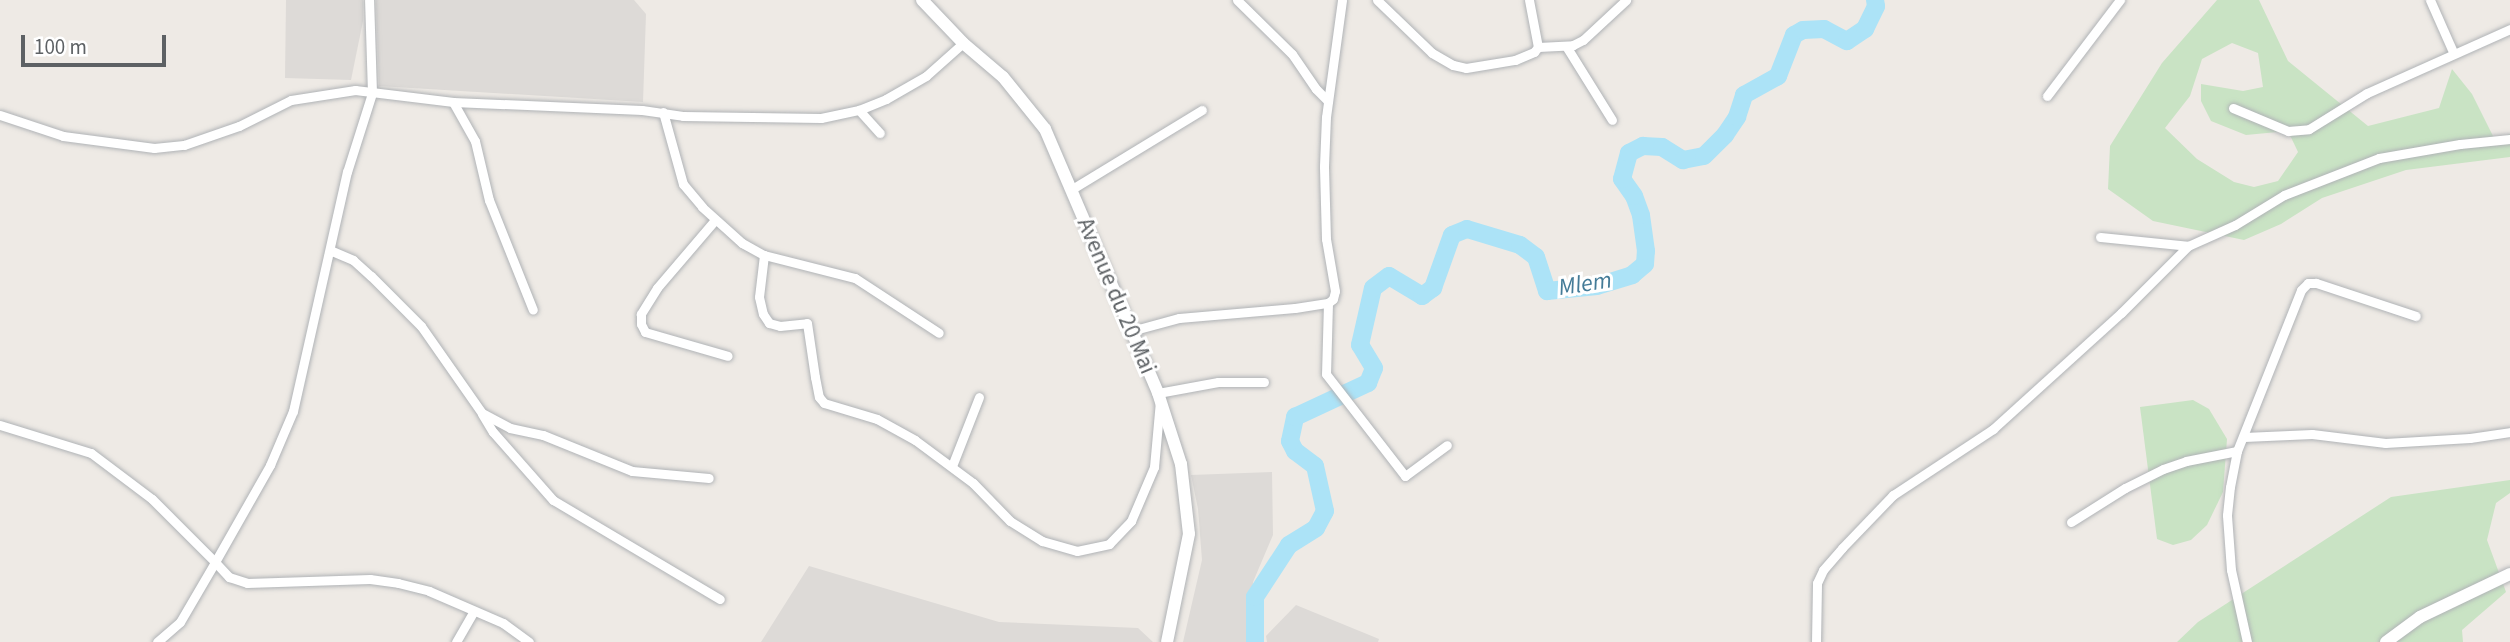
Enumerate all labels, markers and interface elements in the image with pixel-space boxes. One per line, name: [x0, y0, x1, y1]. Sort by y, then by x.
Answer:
scale bar: [24, 21, 170, 65]
text: 100 m: [34, 32, 87, 62]
street label: Avenue du 20 Mai: [1071, 214, 1161, 378]
water label: Mlem: [1556, 266, 1614, 302]

